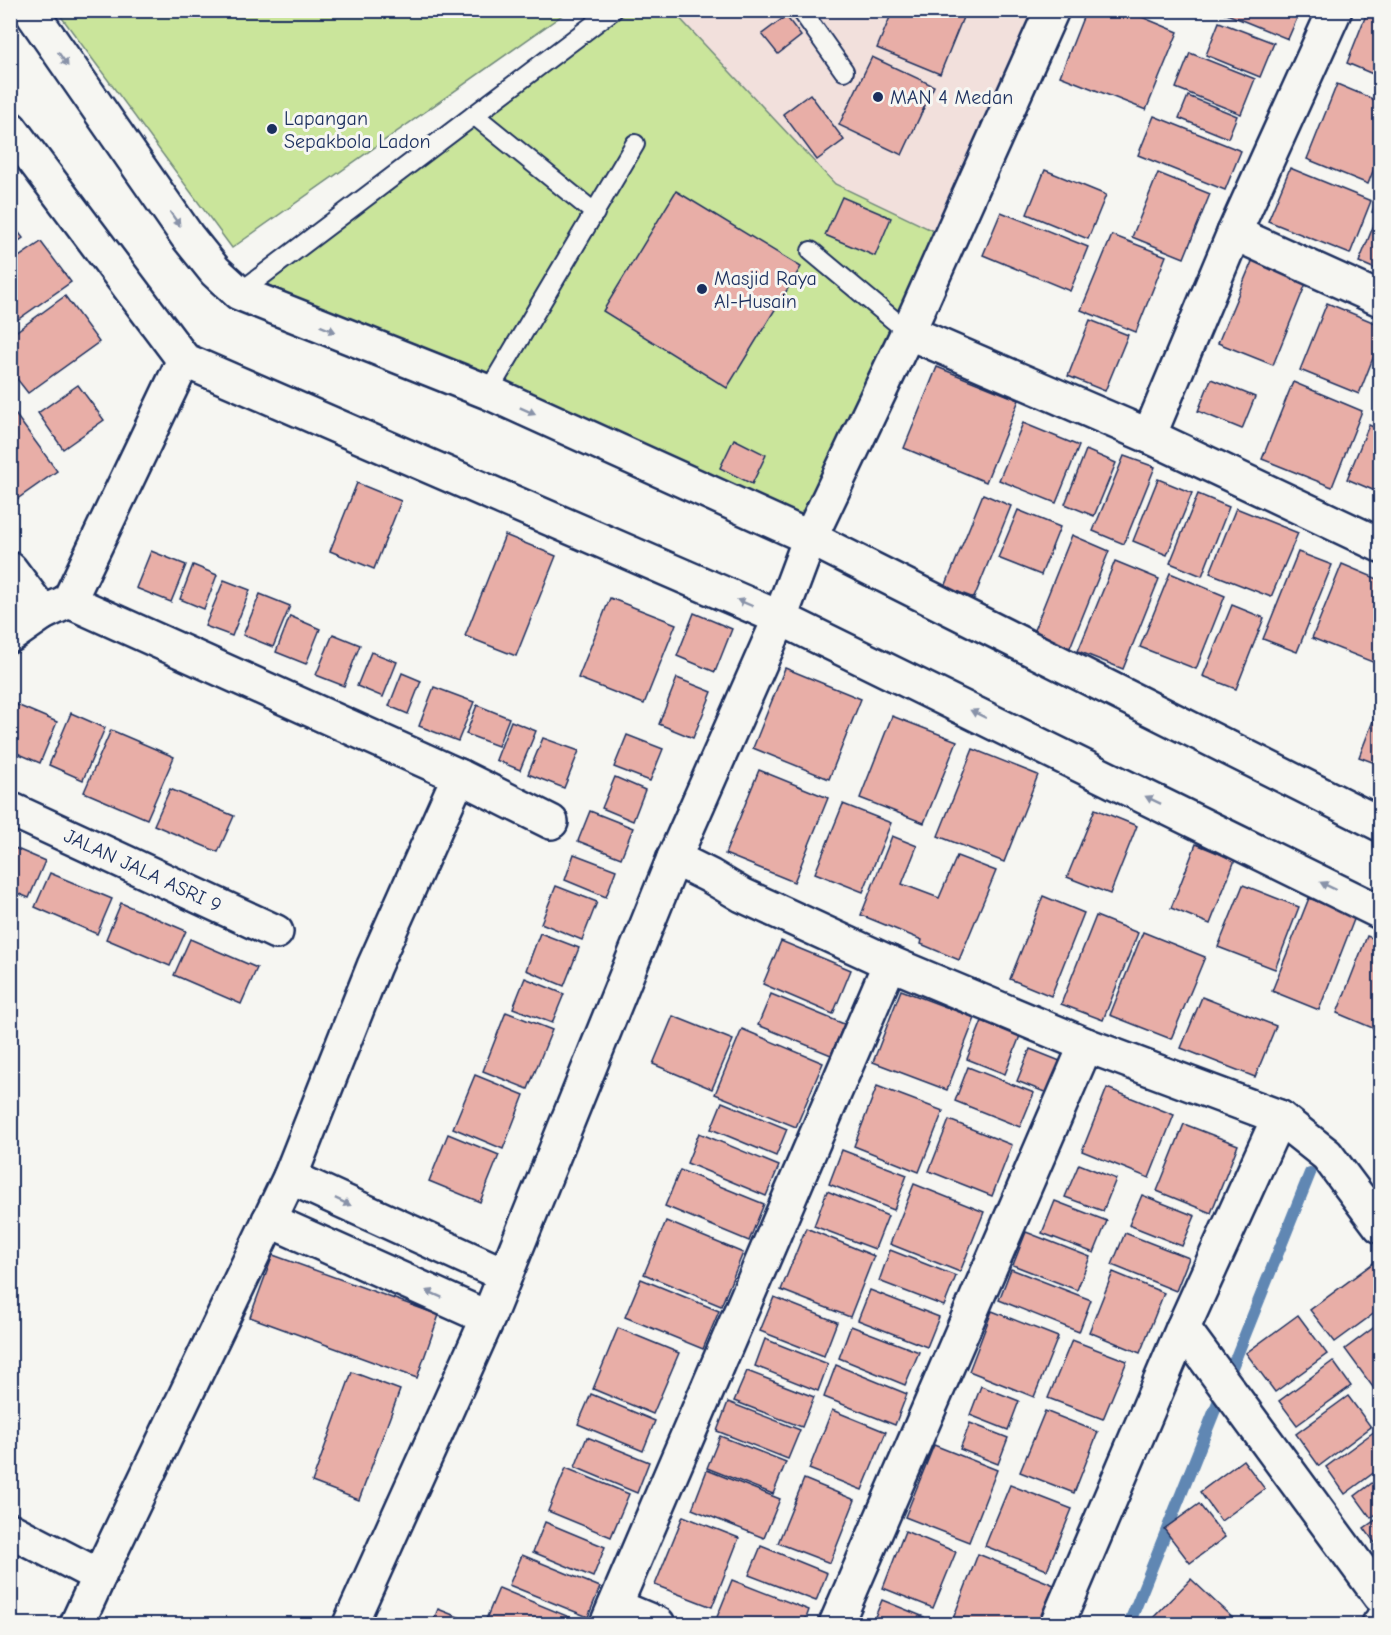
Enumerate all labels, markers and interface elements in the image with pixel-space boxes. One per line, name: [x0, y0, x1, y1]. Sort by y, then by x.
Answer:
one-way arrow: [57, 50, 69, 66]
place label: MAN 4 Medan: [890, 86, 1013, 109]
marker: MAN 4 Medan: [871, 90, 885, 104]
place label: Lapangan Sepakbola Ladon: [284, 107, 431, 153]
marker: Lapangan Sepakbola Ladon: [265, 122, 279, 136]
one-way arrow: [169, 210, 181, 226]
place label: Masjid Raya Al-Husain: [714, 267, 817, 313]
marker: Masjid Raya Al-Husain: [695, 282, 709, 296]
one-way arrow: [320, 324, 338, 334]
one-way arrow: [520, 406, 537, 415]
one-way arrow: [737, 598, 754, 607]
one-way arrow: [969, 710, 986, 719]
one-way arrow: [1144, 796, 1161, 805]
street label: JALAN JALA ASRI 9: [60, 824, 225, 917]
one-way arrow: [1319, 882, 1337, 892]
one-way arrow: [335, 1197, 352, 1206]
one-way arrow: [425, 1289, 443, 1299]

